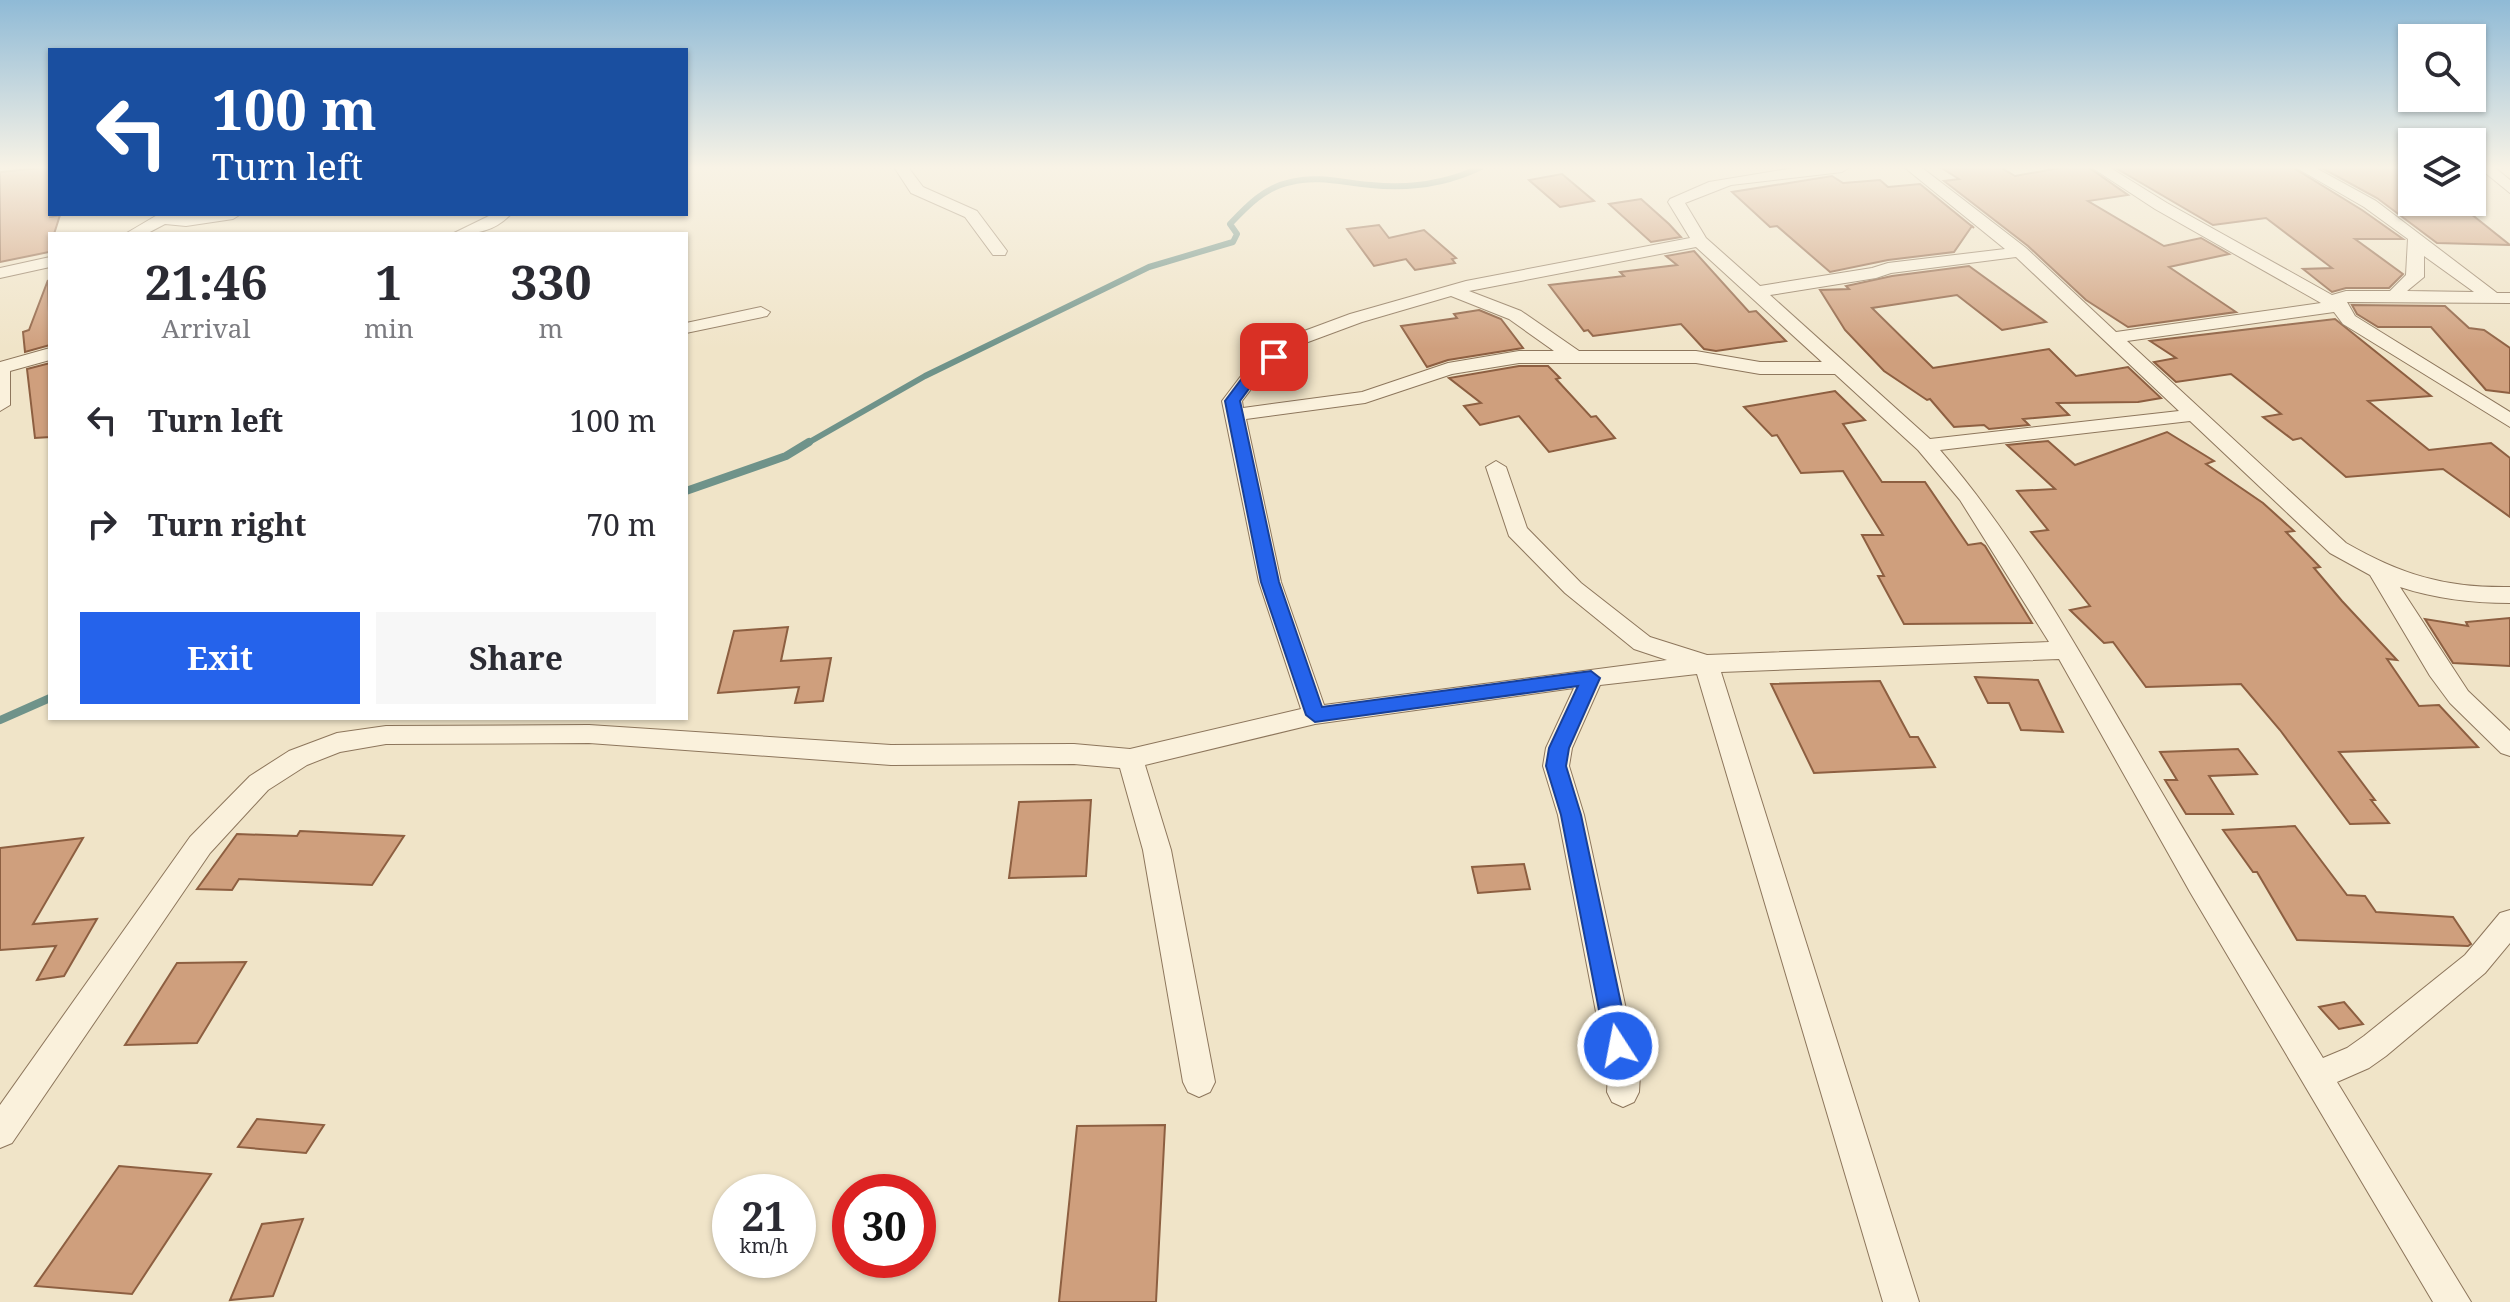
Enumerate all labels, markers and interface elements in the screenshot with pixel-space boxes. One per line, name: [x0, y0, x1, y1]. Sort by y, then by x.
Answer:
map controls: [2398, 24, 2486, 216]
button: search: [2398, 24, 2486, 112]
text: 100 m: [212, 70, 377, 146]
icon: left: [80, 80, 184, 184]
button: layers: [2398, 128, 2486, 216]
text: Turn left: [212, 142, 363, 191]
text: 21:46: [144, 249, 268, 314]
text: 1: [375, 249, 402, 314]
text: 330: [510, 249, 592, 314]
text: Arrival: [162, 310, 250, 346]
text: min: [364, 310, 414, 346]
text: m: [539, 310, 563, 346]
pin: [1240, 323, 1308, 391]
icon: arrive: [1252, 335, 1296, 379]
icon: left: [80, 398, 124, 442]
text: Turn left: [148, 400, 283, 441]
text: 100 m: [570, 400, 656, 441]
icon: right: [80, 502, 124, 546]
text: Turn right: [148, 504, 306, 545]
text: 70 m: [586, 504, 656, 545]
button: Exit: [80, 612, 360, 704]
button: Share: [376, 612, 656, 704]
position arrow: [1576, 1004, 1660, 1088]
speed limit sign: 30: [832, 1174, 936, 1278]
text: 21: [741, 1188, 787, 1243]
text: km/h: [739, 1232, 789, 1259]

